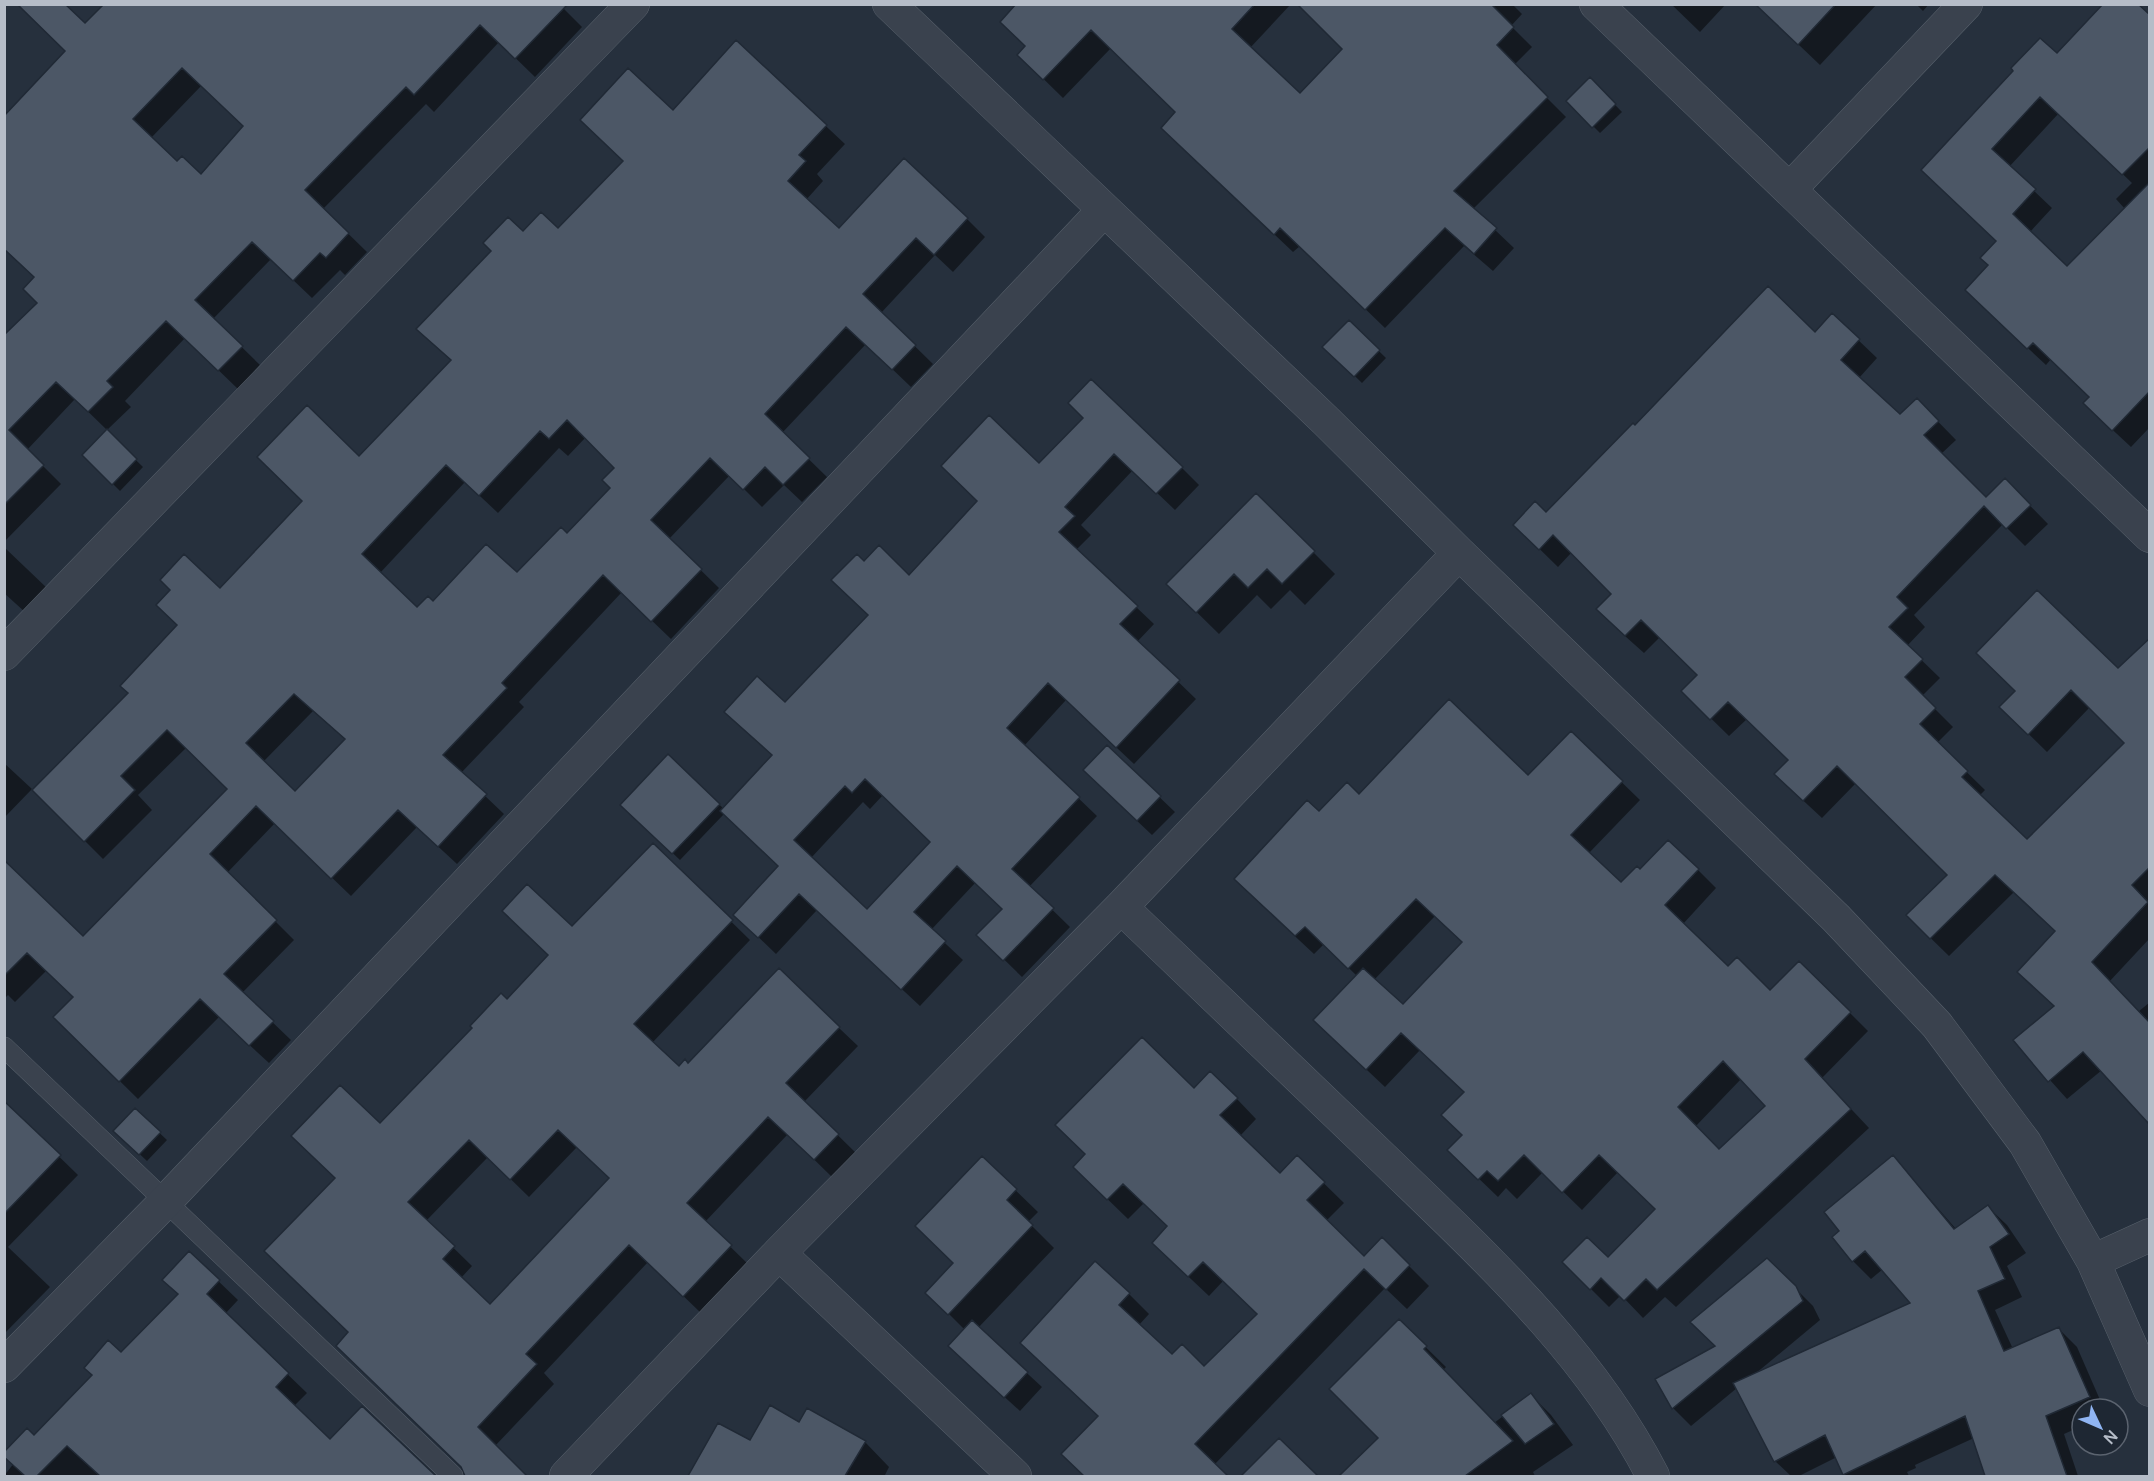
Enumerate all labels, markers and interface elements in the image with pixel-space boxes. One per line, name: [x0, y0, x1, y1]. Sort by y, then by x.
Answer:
north arrow: [2070, 1397, 2130, 1457]
text: N: [2099, 1426, 2123, 1449]

